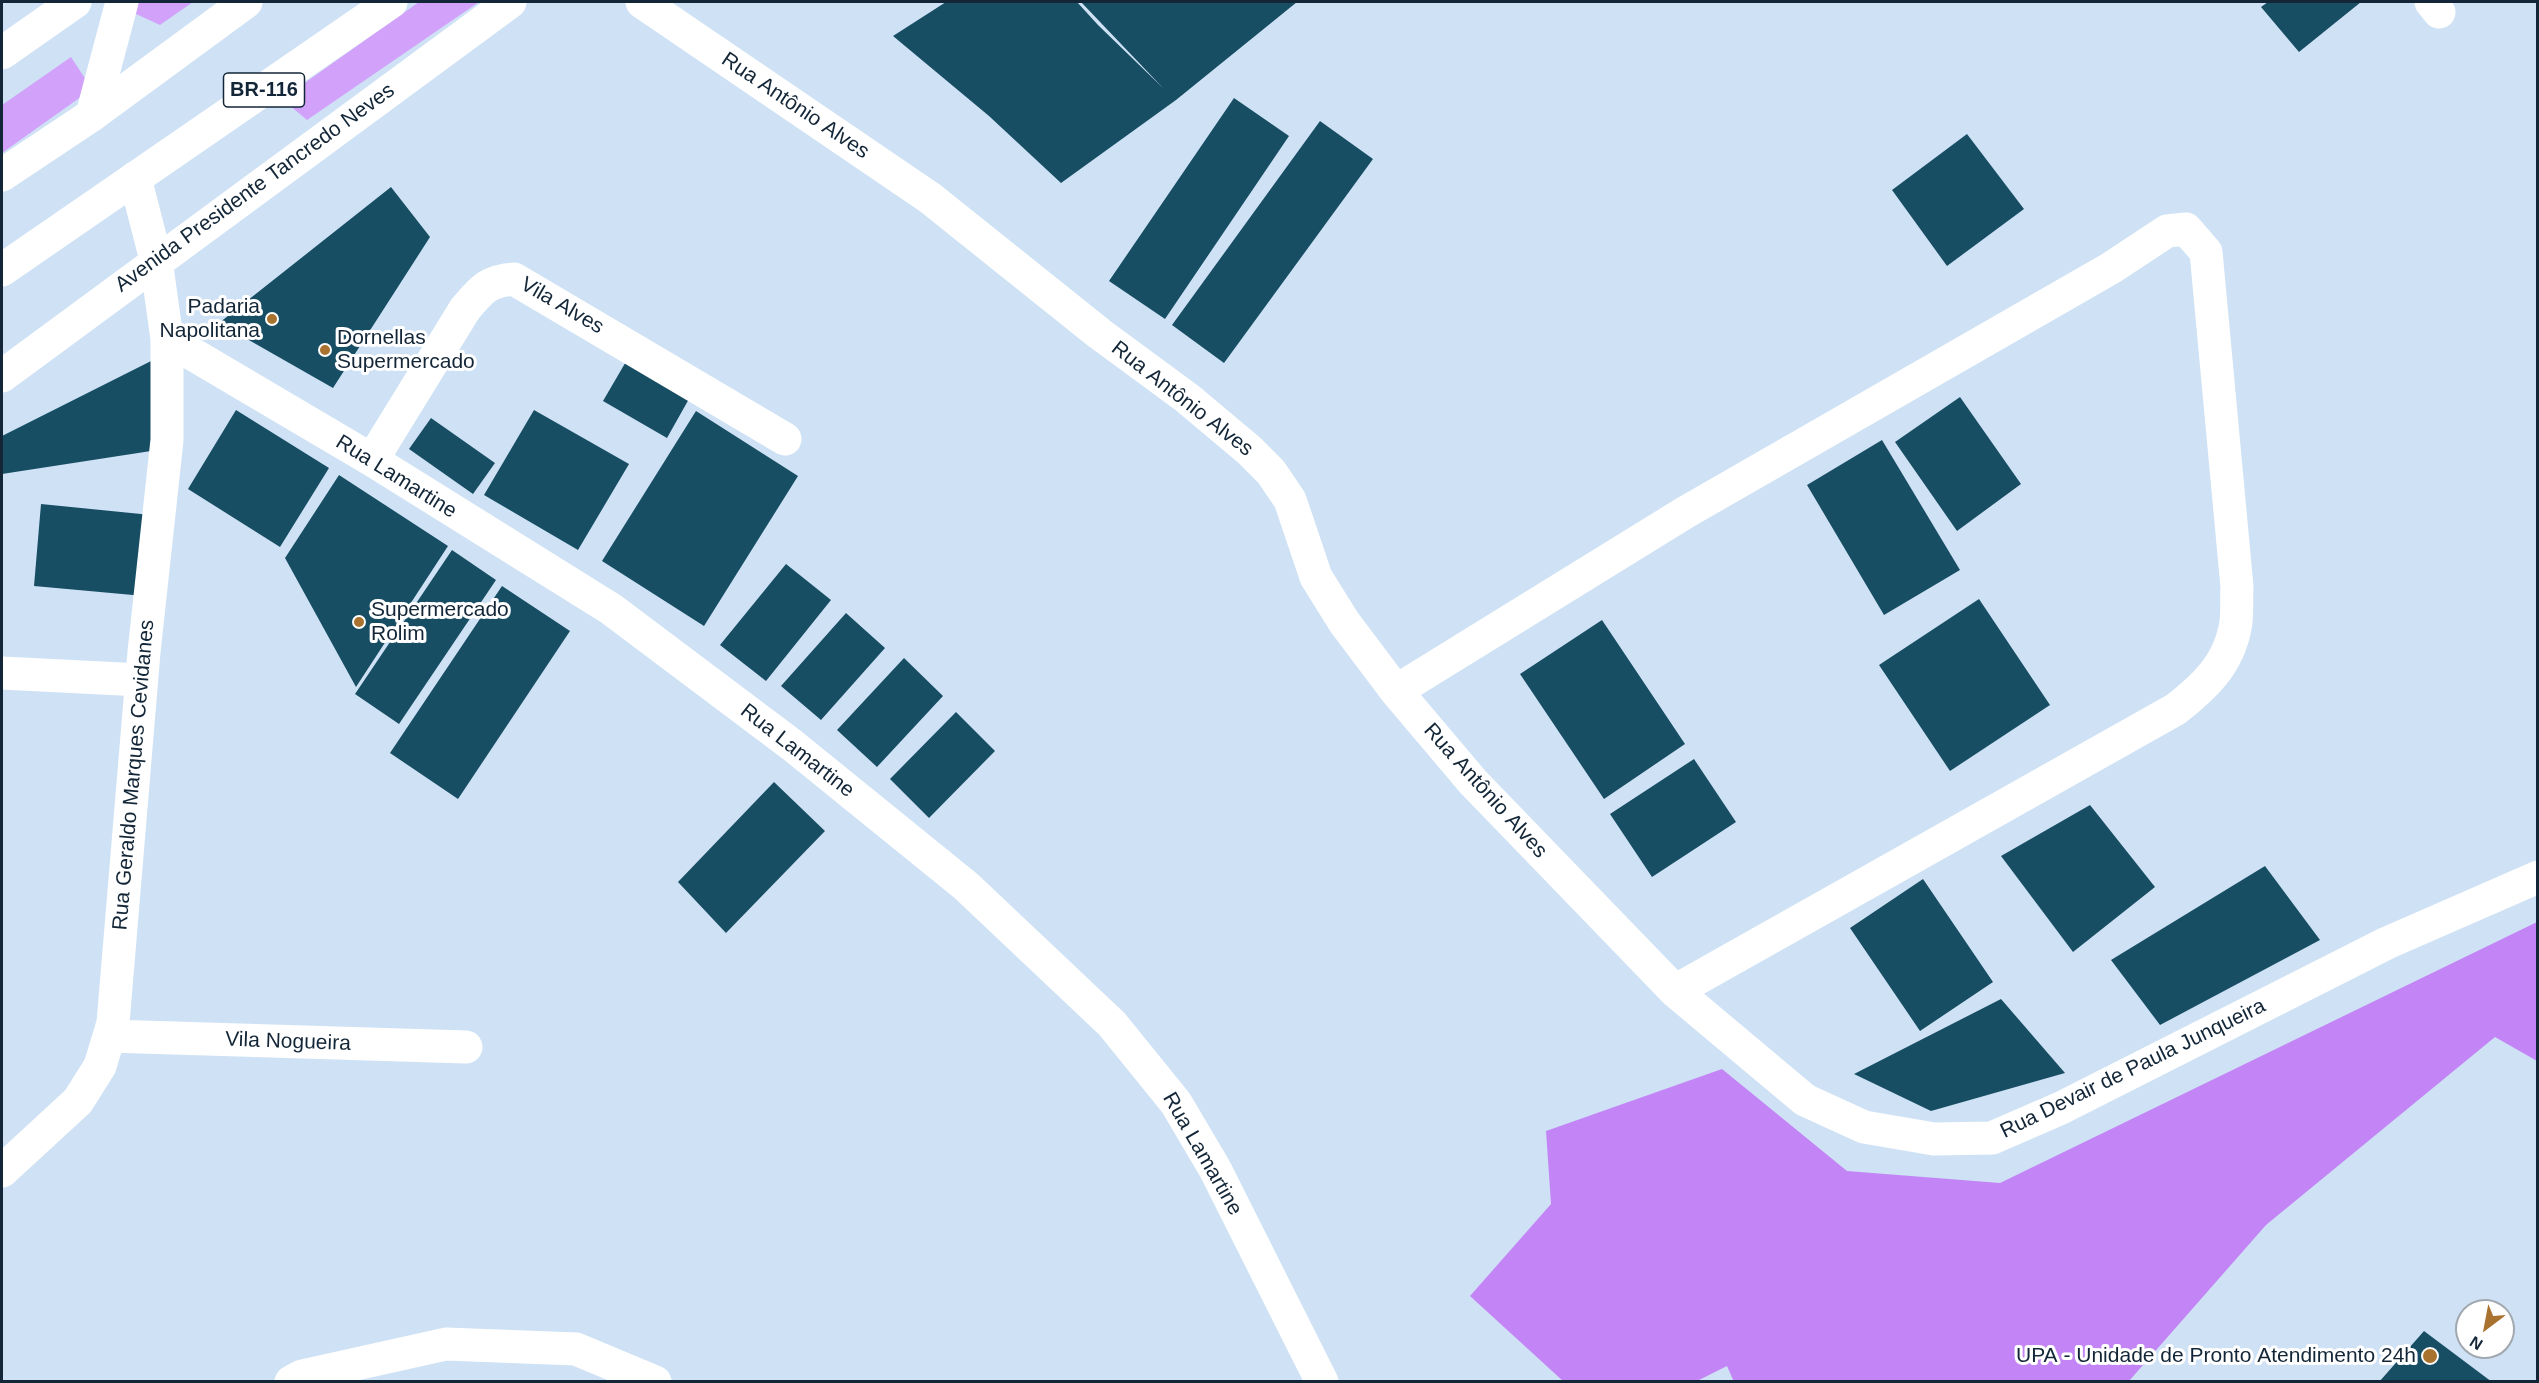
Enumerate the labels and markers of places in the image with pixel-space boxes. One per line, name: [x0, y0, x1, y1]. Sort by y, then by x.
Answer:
place label: Padaria Napolitana: [160, 294, 260, 344]
marker: Padaria Napolitana: [265, 312, 279, 326]
place label: Dornellas Supermercado: [337, 325, 475, 375]
marker: Dornellas Supermercado: [318, 343, 332, 357]
place label: Supermercado Rolim: [371, 597, 509, 647]
marker: Supermercado Rolim: [352, 615, 366, 629]
place label: UPA - Unidade de Pronto Atendimento 24h: [2016, 1343, 2416, 1369]
marker: UPA - Unidade de Pronto Atendimento 24h: [2421, 1347, 2439, 1365]

